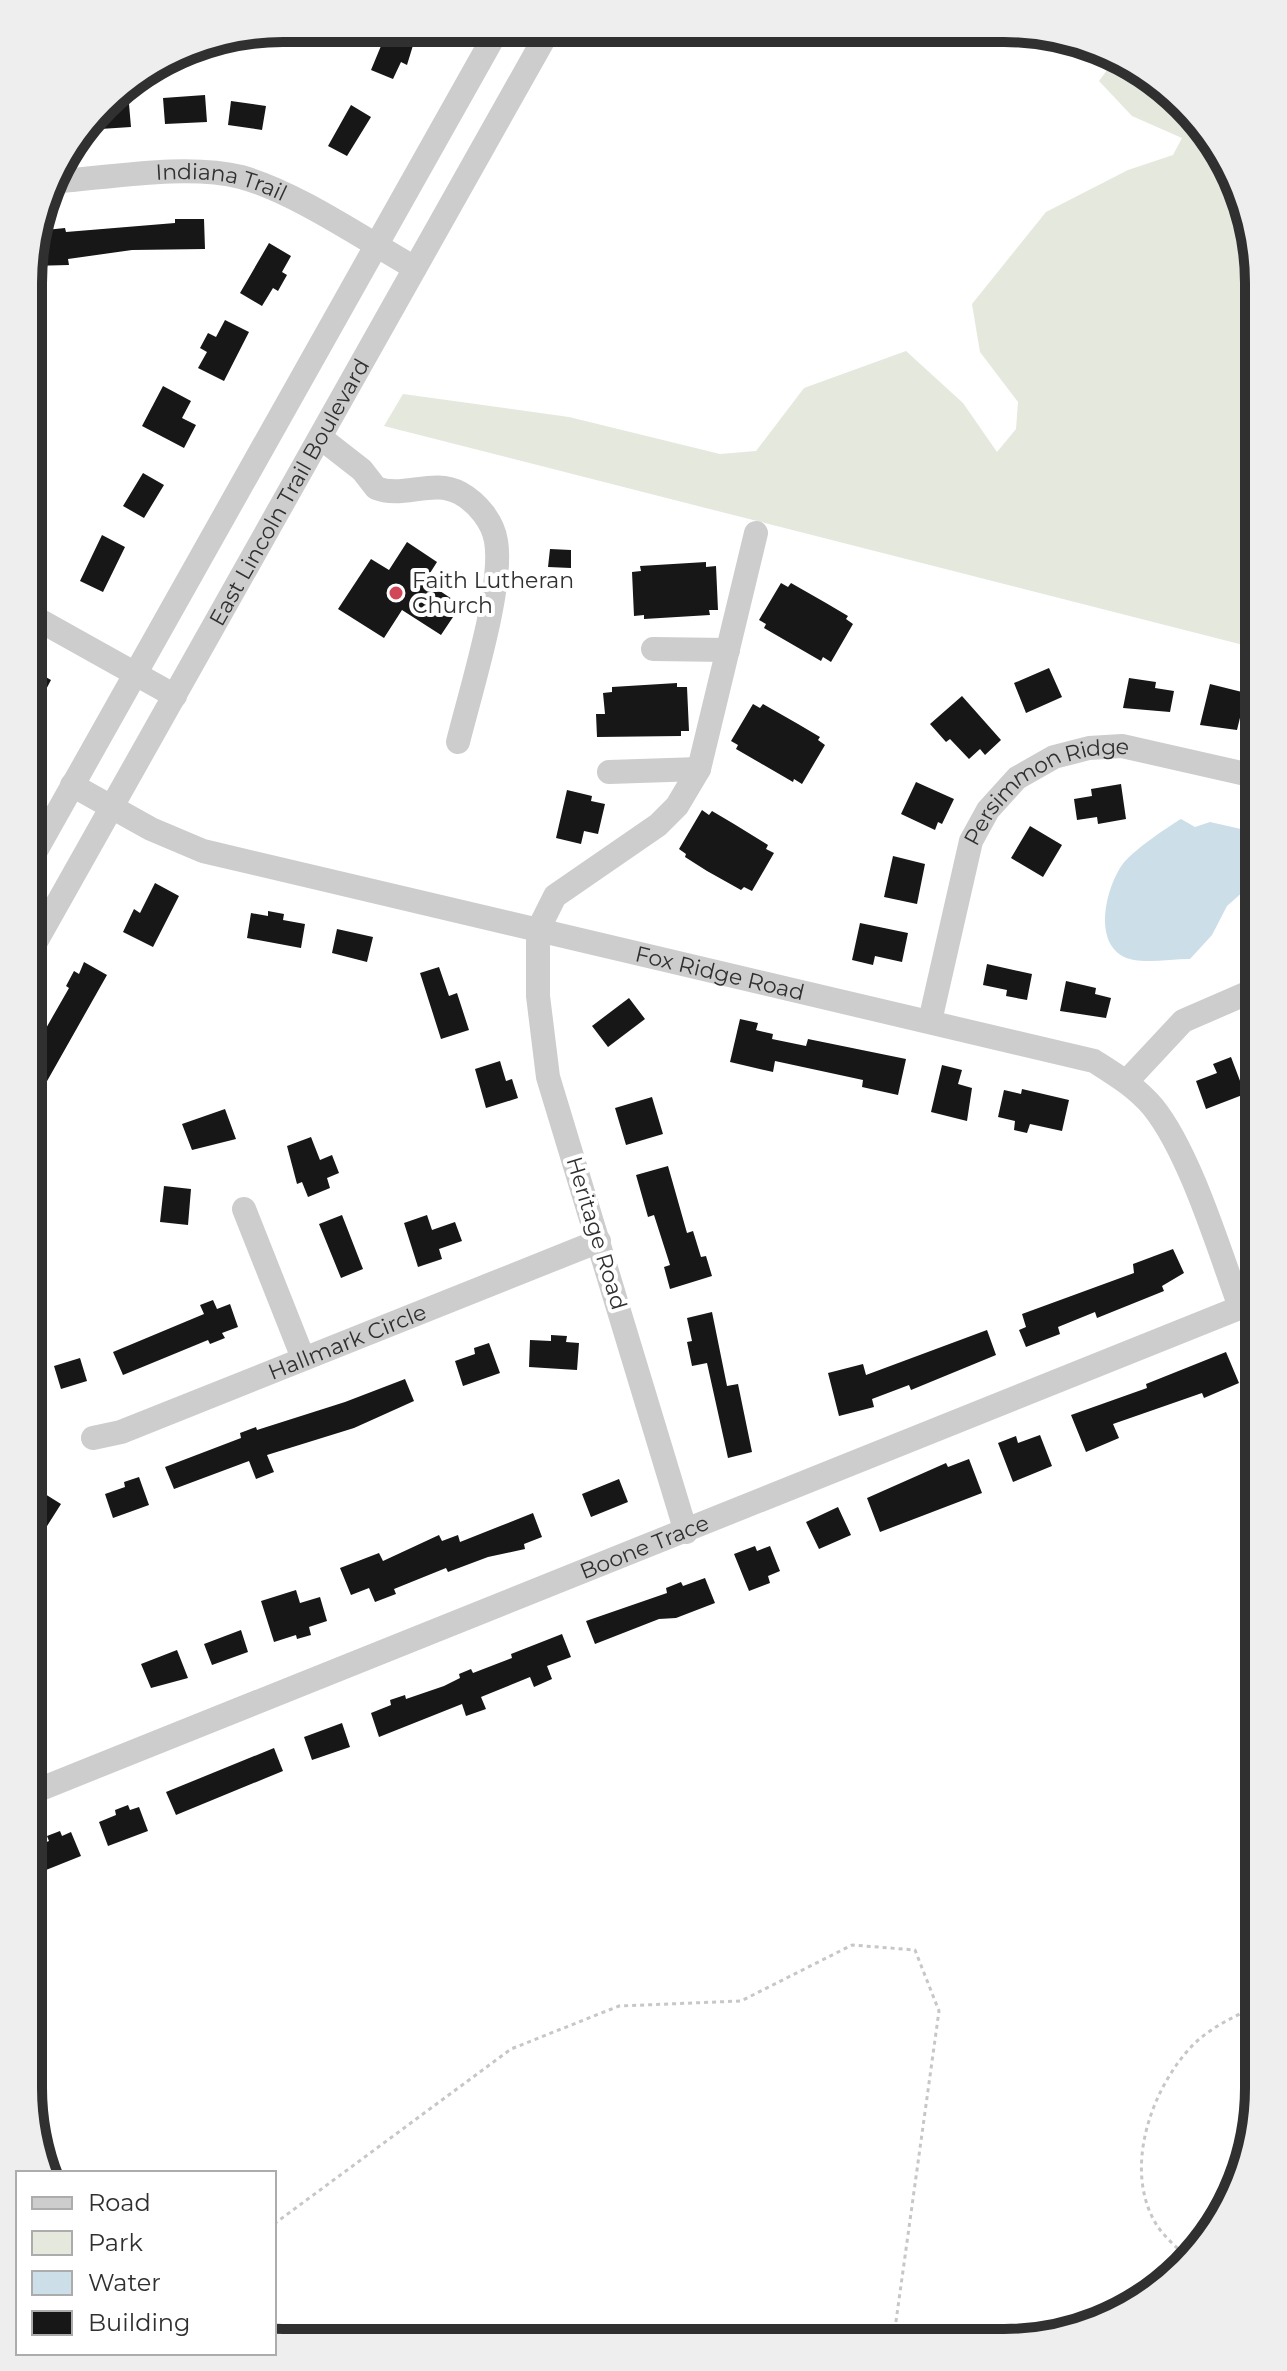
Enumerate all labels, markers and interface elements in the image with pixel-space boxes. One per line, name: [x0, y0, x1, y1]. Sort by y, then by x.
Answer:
street label: Indiana Trail: [155, 158, 291, 207]
street label: East Lincoln Trail Boulevard: [203, 354, 375, 631]
place label: Faith Lutheran Church: [412, 567, 574, 619]
marker: Faith Lutheran Church: [387, 584, 405, 602]
street label: Persimmon Ridge: [958, 732, 1132, 850]
street label: Fox Ridge Road: [633, 940, 807, 1006]
street label: Heritage Road: [560, 1153, 633, 1313]
street label: Hallmark Circle: [264, 1298, 430, 1386]
street label: Boone Trace: [576, 1509, 713, 1585]
legend: [16, 2171, 276, 2355]
text: Road: [88, 2188, 151, 2217]
text: Park: [88, 2228, 143, 2257]
text: Water: [88, 2268, 161, 2297]
text: Building: [88, 2308, 191, 2337]

